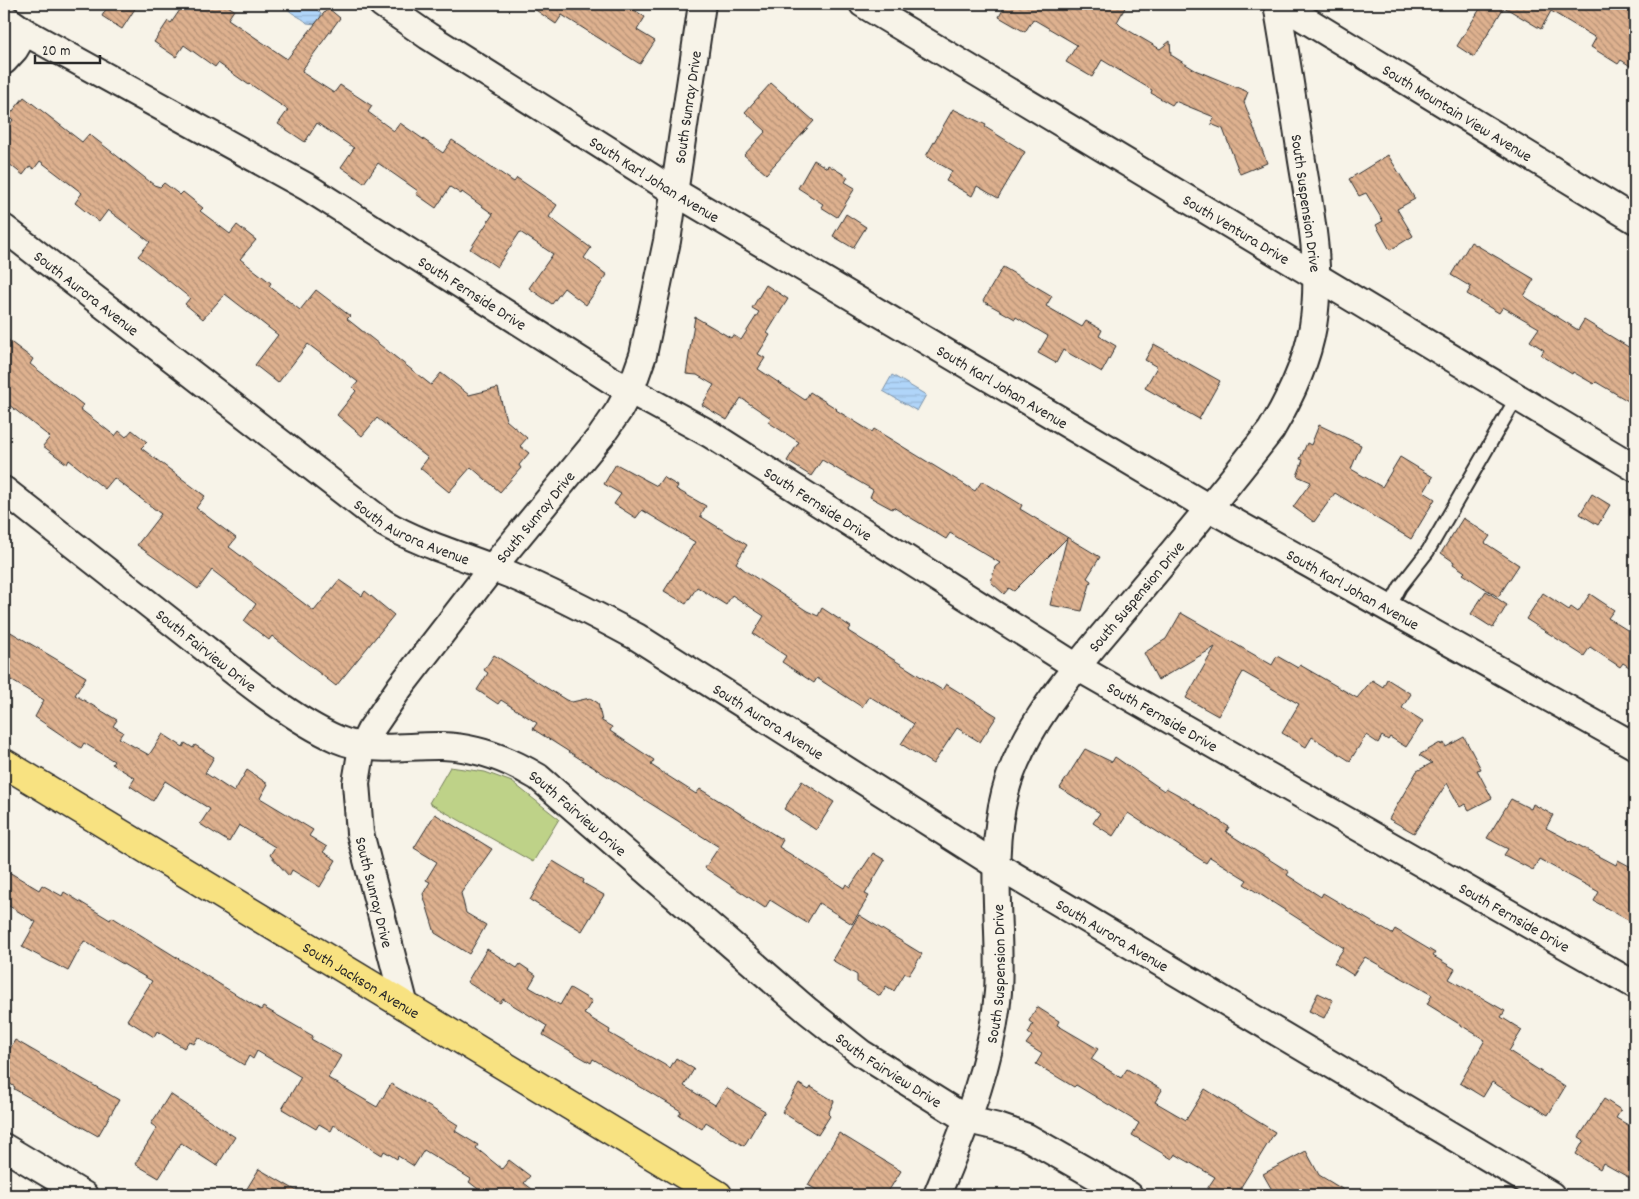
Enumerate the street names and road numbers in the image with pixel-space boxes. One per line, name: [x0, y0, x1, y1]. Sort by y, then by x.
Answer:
street label: South Sunray Drive: [670, 49, 709, 165]
street label: South Mountain View Avenue: [1377, 60, 1536, 169]
street label: South Karl Johan Avenue: [584, 132, 723, 230]
street label: South Suspension Drive: [1283, 133, 1326, 274]
street label: South Ventura Drive: [1178, 190, 1293, 272]
street label: South Aurora Avenue: [28, 246, 143, 343]
street label: South Fernside Drive: [413, 251, 530, 337]
street label: South Karl Johan Avenue: [931, 340, 1071, 436]
street label: South Fernside Drive: [759, 462, 876, 548]
street label: South Sunray Drive: [491, 467, 582, 569]
street label: South Aurora Avenue: [348, 494, 472, 572]
street label: South Suspension Drive: [1084, 537, 1191, 658]
street label: South Karl Johan Avenue: [1281, 544, 1423, 637]
street label: South Fairview Drive: [150, 604, 260, 699]
street label: South Fernside Drive: [1102, 677, 1221, 759]
street label: South Aurora Avenue: [707, 679, 827, 767]
street label: South Fairview Drive: [524, 765, 631, 863]
street label: South Sunray Drive: [348, 835, 397, 951]
street label: South Fernside Drive: [1454, 878, 1573, 959]
street label: South Aurora Avenue: [1051, 894, 1172, 979]
street label: South Suspension Drive: [981, 904, 1013, 1046]
street label: South Jackson Avenue: [297, 937, 423, 1026]
street label: South Fairview Drive: [830, 1028, 945, 1115]

